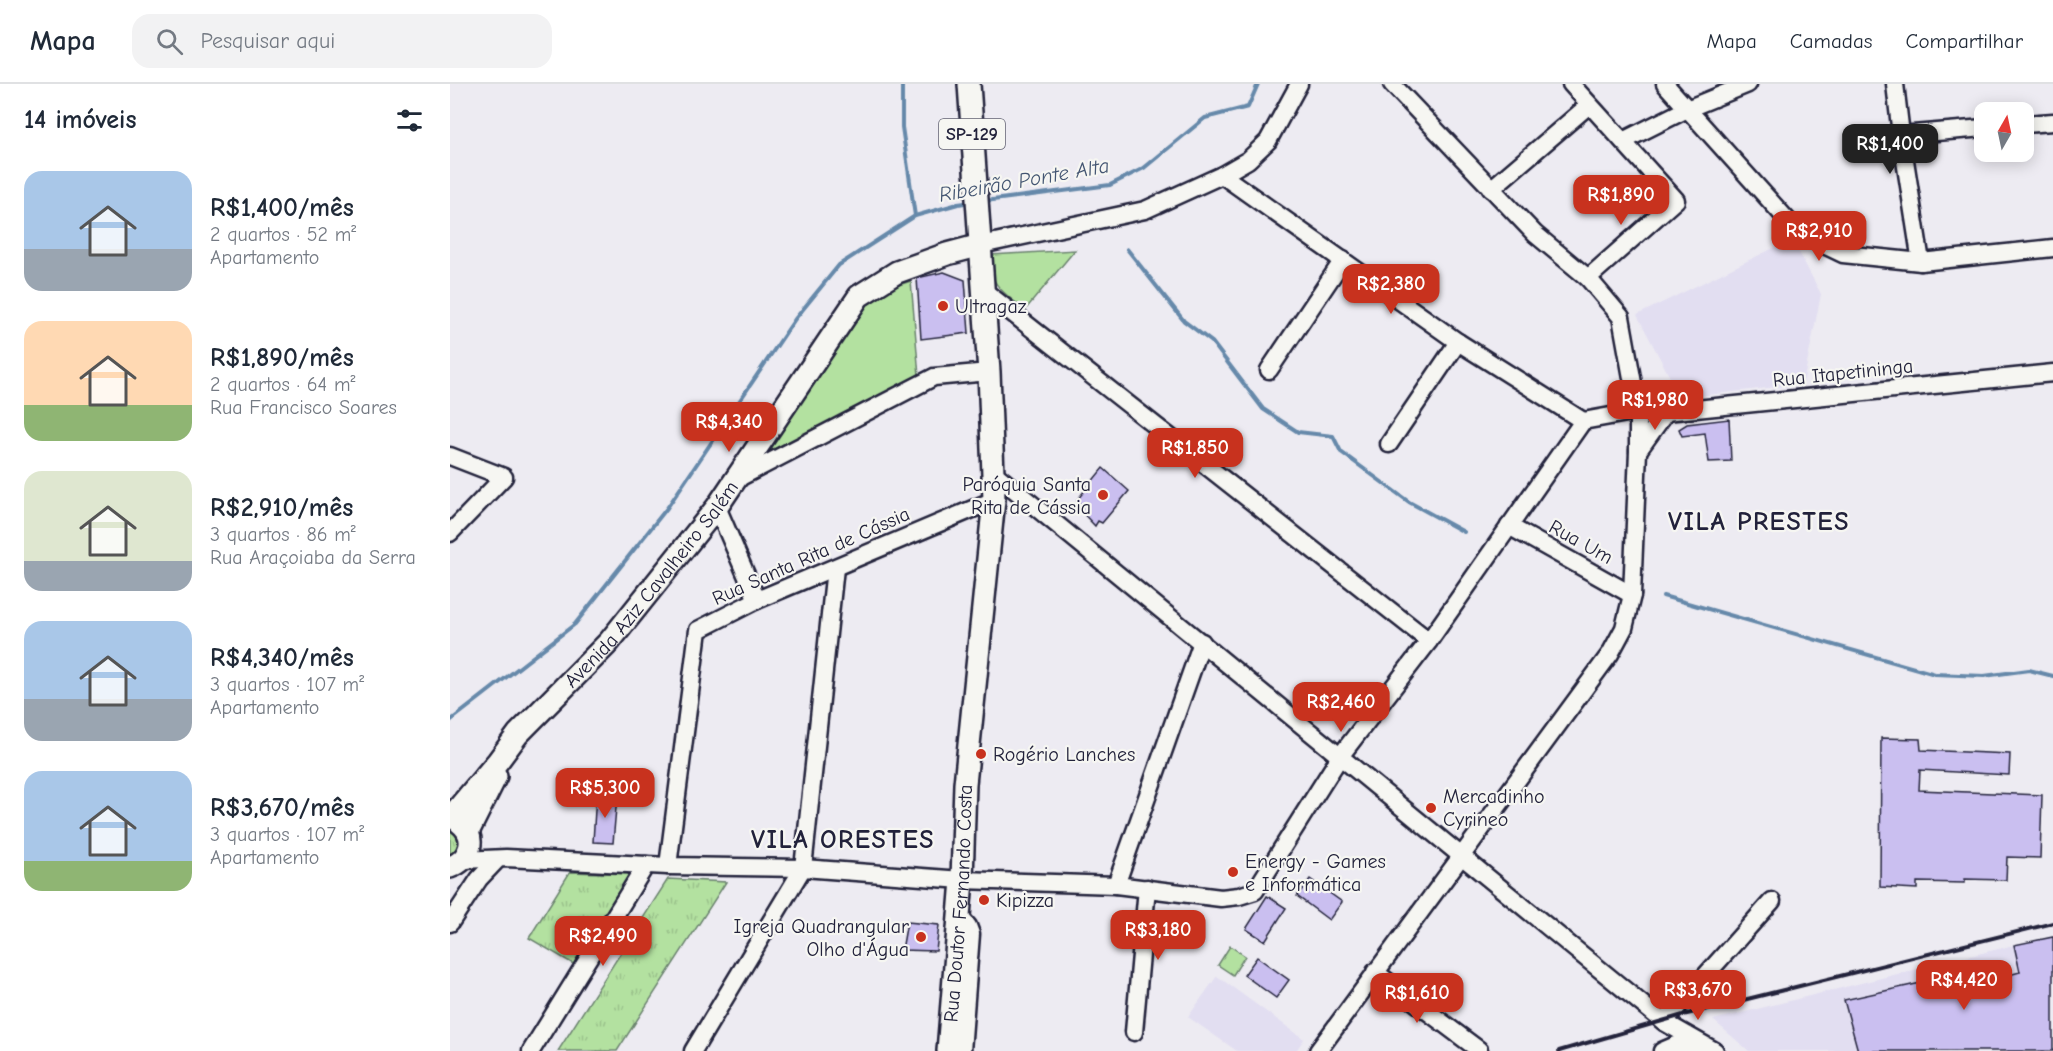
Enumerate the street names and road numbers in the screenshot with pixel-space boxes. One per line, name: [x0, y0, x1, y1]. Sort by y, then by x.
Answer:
road number: SP-129: [939, 119, 1005, 149]
street label: Rua Itapetininga: [1772, 354, 1914, 392]
street label: Avenida Aziz Cavalheiro Salém: [559, 476, 743, 692]
street label: Rua Santa Rita de Cássia: [709, 502, 913, 610]
street label: Rua Um: [1545, 515, 1617, 569]
street label: Rua Doutor Fernando Costa: [939, 784, 976, 1023]

